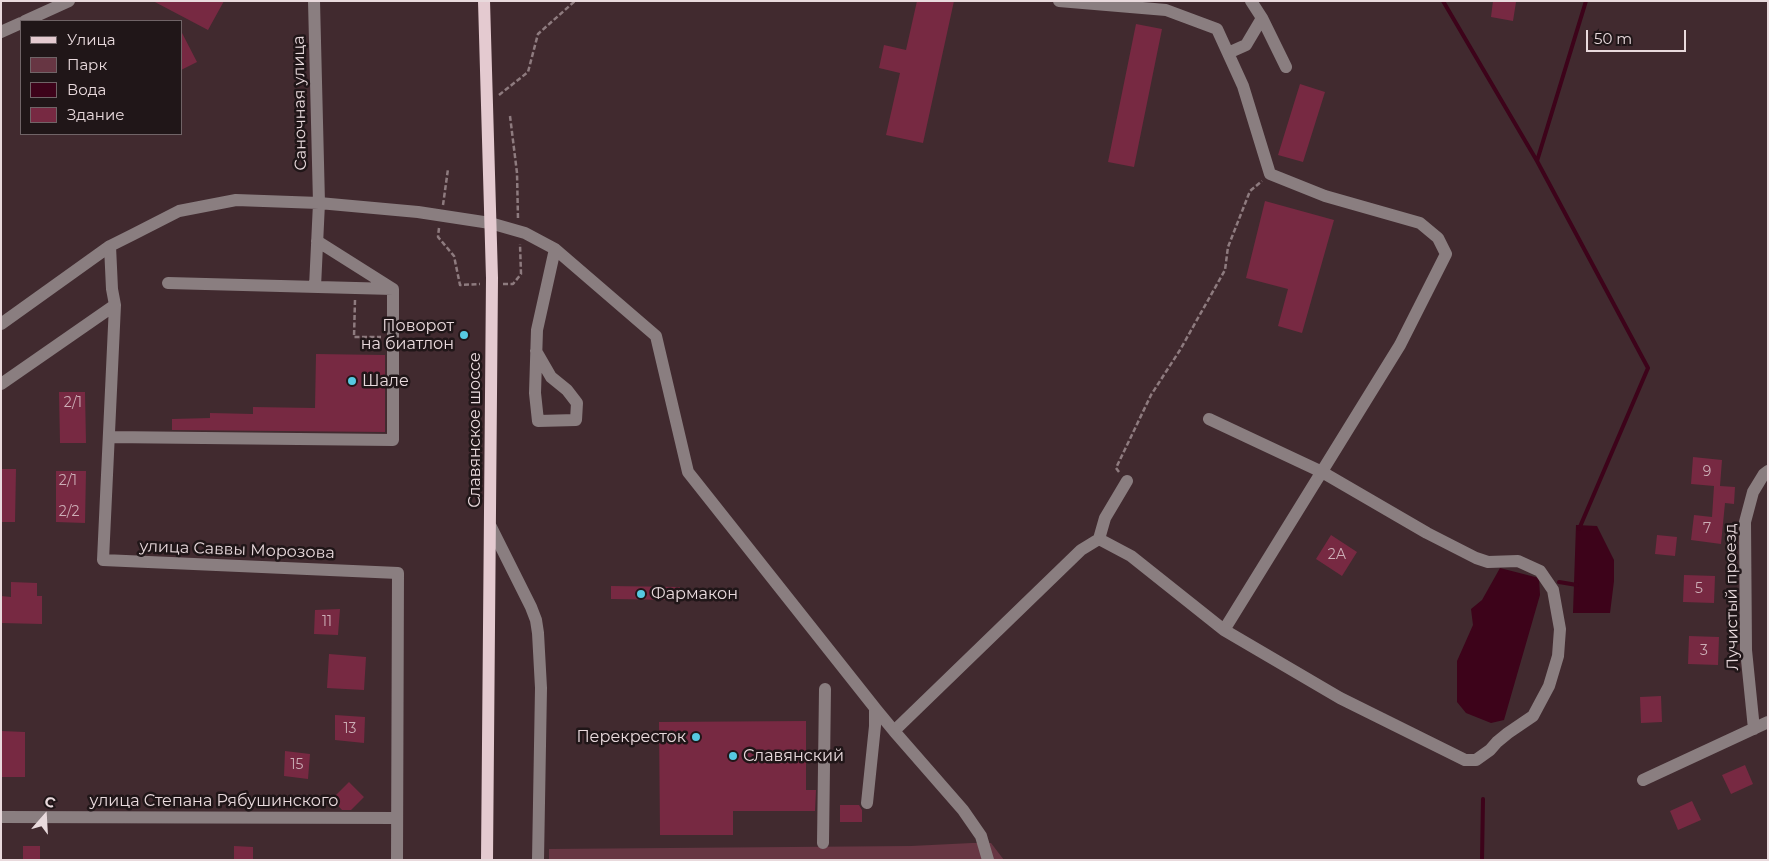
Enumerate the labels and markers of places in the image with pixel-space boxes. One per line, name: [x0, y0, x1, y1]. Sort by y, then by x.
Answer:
place label: Поворот на биатлон: [361, 316, 454, 354]
marker: Поворот на биатлон: [458, 329, 470, 341]
place label: Шале: [362, 371, 409, 391]
marker: Шале: [346, 375, 358, 387]
place label: Фармакон: [651, 584, 738, 604]
marker: Фармакон: [635, 588, 647, 600]
place label: Перекресток: [576, 727, 686, 747]
marker: Перекресток: [690, 731, 702, 743]
place label: Славянский: [743, 746, 844, 766]
marker: Славянский: [727, 750, 739, 762]

